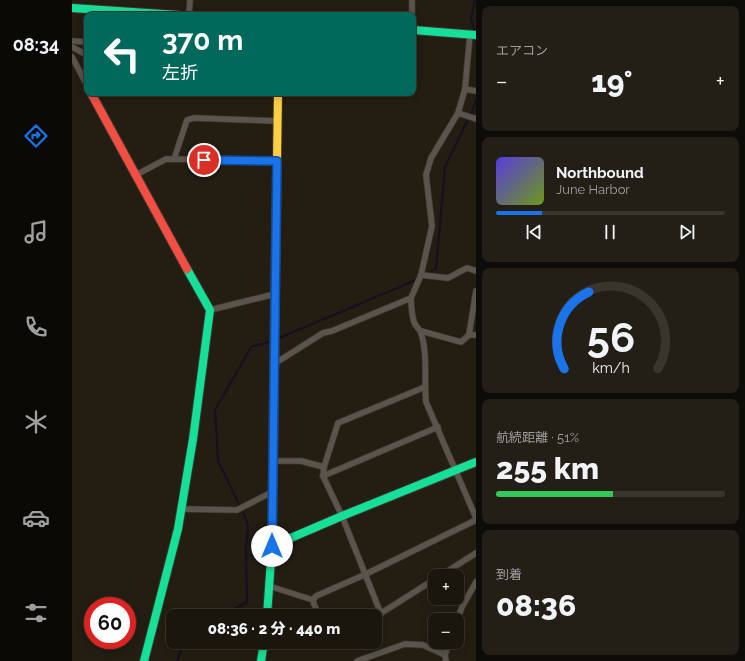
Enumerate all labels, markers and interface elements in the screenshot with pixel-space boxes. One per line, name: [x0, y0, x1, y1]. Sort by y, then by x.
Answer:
text: 370 m: [162, 24, 243, 57]
icon: left: [96, 28, 148, 80]
text: 08:34: [13, 34, 59, 55]
text: エアコン: [496, 43, 548, 58]
text: 左折: [162, 62, 198, 83]
text: 19°: [591, 64, 632, 99]
text: −: [496, 68, 508, 94]
text: +: [716, 68, 725, 94]
icon: directions: [22, 122, 50, 150]
pin: [187, 143, 221, 177]
icon: arrive: [193, 149, 215, 171]
text: Northbound: [556, 164, 644, 182]
text: June Harbor: [556, 182, 630, 197]
icon: music: [22, 218, 50, 246]
icon: previous: [523, 221, 545, 243]
icon: pause: [599, 221, 621, 243]
icon: next: [676, 221, 698, 243]
text: 56: [586, 312, 635, 361]
icon: phone: [22, 313, 50, 341]
text: km/h: [592, 359, 629, 375]
icon: climate: [22, 408, 50, 436]
text: 航続距離 · 51%: [496, 430, 579, 445]
text: 255 km: [496, 451, 599, 486]
icon: car: [22, 504, 50, 532]
position arrow: [251, 525, 293, 567]
text: 到着: [496, 567, 522, 582]
map controls: [428, 569, 464, 649]
button: +: [428, 569, 464, 605]
text: 08:36: [496, 588, 576, 623]
speed limit sign: 60: [84, 597, 136, 649]
icon: filters: [22, 599, 50, 627]
button: −: [428, 613, 464, 649]
text: 08:36 · 2 分 · 440 m: [208, 620, 340, 638]

